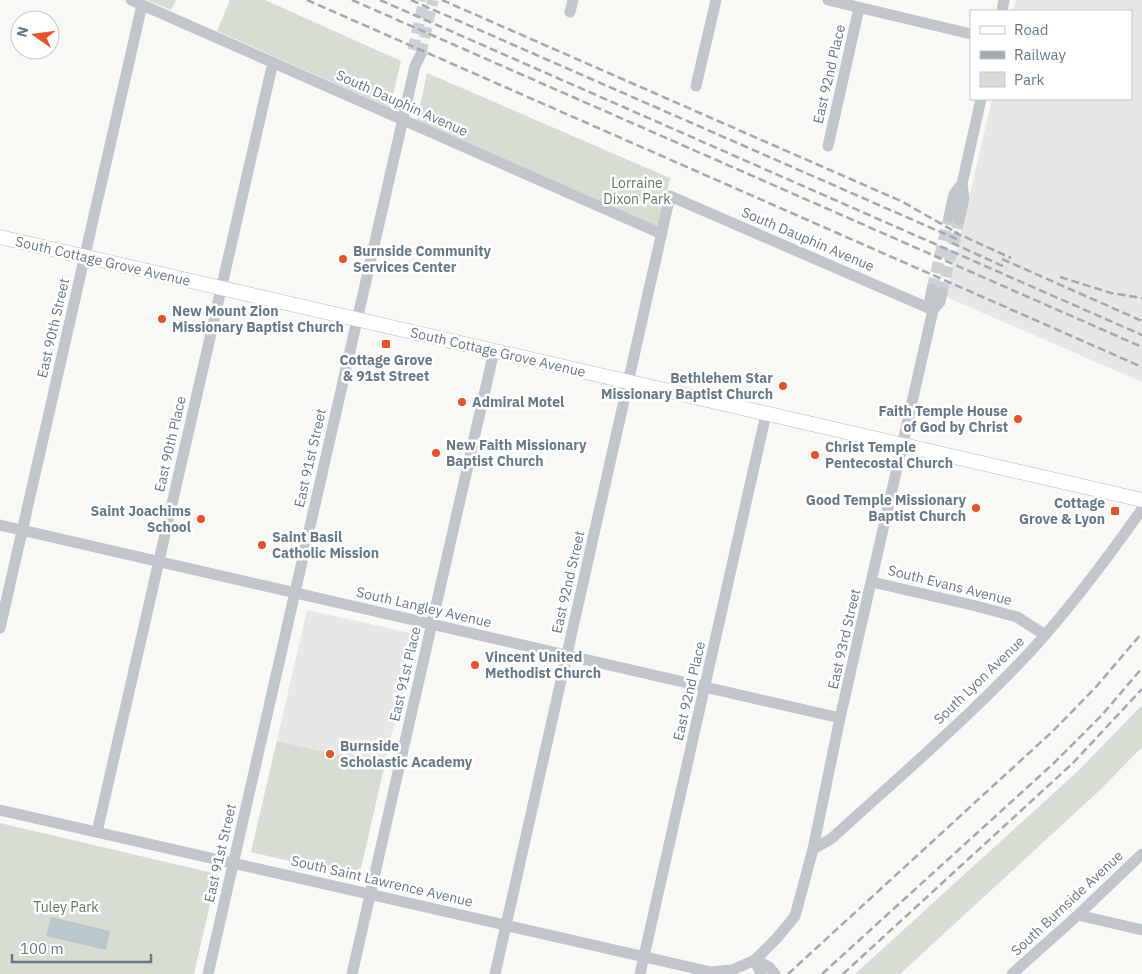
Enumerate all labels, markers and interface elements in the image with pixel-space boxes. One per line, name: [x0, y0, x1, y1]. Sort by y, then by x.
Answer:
north arrow: [10, 10, 60, 60]
legend: [970, 10, 1132, 100]
text: Road: [1014, 20, 1049, 39]
street label: East 92nd Place: [809, 22, 849, 125]
text: N: [12, 25, 32, 39]
text: Railway: [1014, 45, 1067, 64]
street label: South Dauphin Avenue: [333, 66, 471, 140]
text: Park: [1014, 70, 1044, 89]
park label: Lorraine Dixon Park: [603, 174, 671, 208]
street label: South Dauphin Avenue: [739, 203, 877, 275]
street label: South Cottage Grove Avenue: [14, 232, 193, 290]
place label: Burnside Community Services Center: [353, 242, 492, 276]
marker: Burnside Community Services Center: [337, 253, 349, 265]
street label: East 90th Street: [33, 276, 73, 380]
place label: New Mount Zion Missionary Baptist Church: [172, 302, 344, 336]
marker: New Mount Zion Missionary Baptist Church: [156, 313, 168, 325]
street label: South Cottage Grove Avenue: [409, 323, 588, 381]
marker: Cottage Grove & 91st Street: [380, 338, 392, 350]
place label: Cottage Grove & 91st Street: [339, 351, 433, 385]
place label: Bethlehem Star Missionary Baptist Church: [601, 369, 773, 403]
marker: Bethlehem Star Missionary Baptist Church: [777, 380, 789, 392]
place label: Admiral Motel: [472, 393, 564, 411]
street label: East 90th Place: [150, 394, 190, 494]
marker: Admiral Motel: [456, 396, 468, 408]
place label: Faith Temple House of God by Christ: [879, 402, 1008, 436]
street label: East 91st Street: [290, 407, 330, 509]
marker: Faith Temple House of God by Christ: [1012, 413, 1024, 425]
place label: New Faith Missionary Baptist Church: [446, 436, 587, 470]
place label: Christ Temple Pentecostal Church: [825, 438, 953, 472]
marker: New Faith Missionary Baptist Church: [430, 447, 442, 459]
marker: Christ Temple Pentecostal Church: [809, 449, 821, 461]
place label: Good Temple Missionary Baptist Church: [806, 491, 967, 525]
place label: Cottage Grove & Lyon: [1019, 494, 1105, 528]
place label: Saint Joachims School: [90, 502, 191, 536]
marker: Good Temple Missionary Baptist Church: [970, 502, 982, 514]
marker: Cottage Grove & Lyon: [1109, 505, 1121, 517]
marker: Saint Joachims School: [195, 513, 207, 525]
place label: Saint Basil Catholic Mission: [272, 528, 379, 562]
street label: East 92nd Street: [547, 529, 589, 635]
marker: Saint Basil Catholic Mission: [256, 539, 268, 551]
street label: South Evans Avenue: [886, 561, 1014, 609]
street label: South Langley Avenue: [355, 583, 494, 631]
street label: East 93rd Street: [824, 587, 864, 691]
street label: East 91st Place: [385, 625, 425, 723]
street label: South Lyon Avenue: [930, 632, 1028, 728]
street label: East 92nd Place: [669, 639, 709, 742]
place label: Vincent United Methodist Church: [485, 648, 601, 682]
marker: Vincent United Methodist Church: [469, 659, 481, 671]
place label: Burnside Scholastic Academy: [340, 737, 473, 771]
marker: Burnside Scholastic Academy: [324, 748, 336, 760]
street label: East 91st Street: [200, 802, 240, 904]
street label: South Burnside Avenue: [1007, 846, 1127, 960]
street label: South Saint Lawrence Avenue: [289, 851, 475, 911]
park label: Tuley Park: [33, 898, 99, 916]
scale bar: [12, 932, 151, 964]
text: 100 m: [20, 939, 64, 958]

